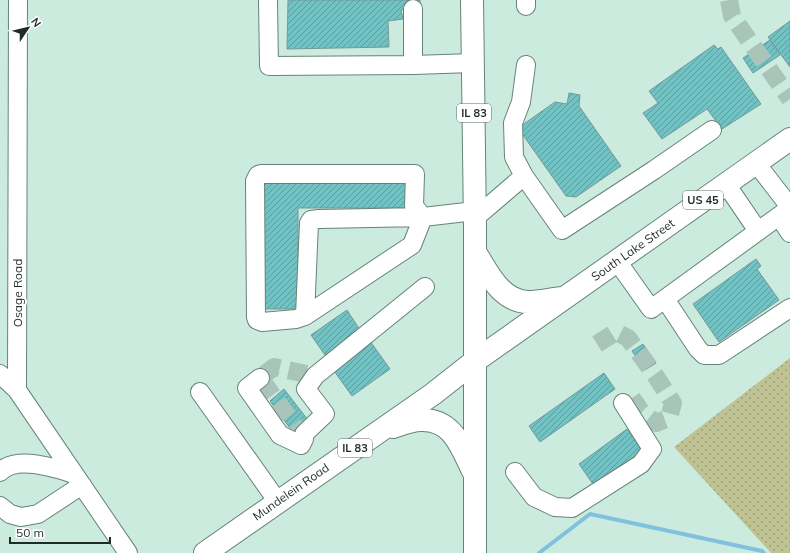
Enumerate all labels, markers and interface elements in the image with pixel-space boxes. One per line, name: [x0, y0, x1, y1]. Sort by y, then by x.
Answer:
north arrow: [8, 8, 48, 48]
text: N: [28, 15, 44, 30]
road number: IL 83: [457, 104, 491, 122]
road number: US 45: [683, 191, 723, 209]
street label: South Lake Street: [588, 215, 677, 284]
street label: Osage Road: [10, 259, 25, 327]
road number: IL 83: [338, 439, 372, 457]
street label: Mundelein Road: [250, 460, 332, 523]
scale bar: [10, 519, 110, 545]
text: 50 m: [16, 525, 44, 540]

